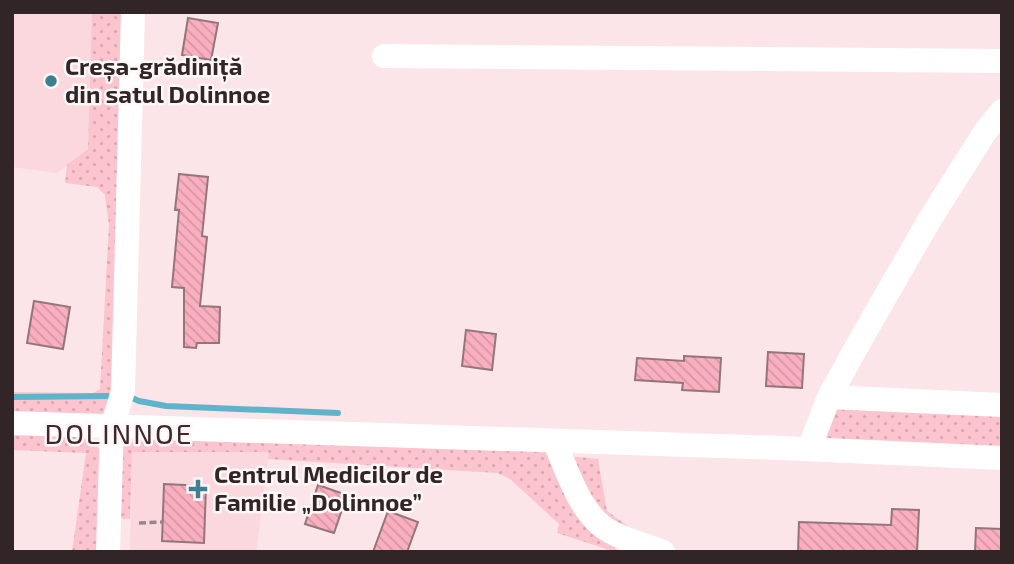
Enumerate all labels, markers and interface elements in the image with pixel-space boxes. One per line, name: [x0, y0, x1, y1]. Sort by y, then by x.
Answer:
place label: Creșa-grădiniță din satul Dolinnoe: [65, 51, 270, 108]
marker: Creșa-grădiniță din satul Dolinnoe: [43, 73, 59, 89]
district label: DOLINNOE: [45, 416, 193, 450]
place label: Centrul Medicilor de Familie „Dolinnoe”: [214, 459, 443, 516]
marker: Centrul Medicilor de Familie „Dolinnoe”: [188, 479, 208, 499]

